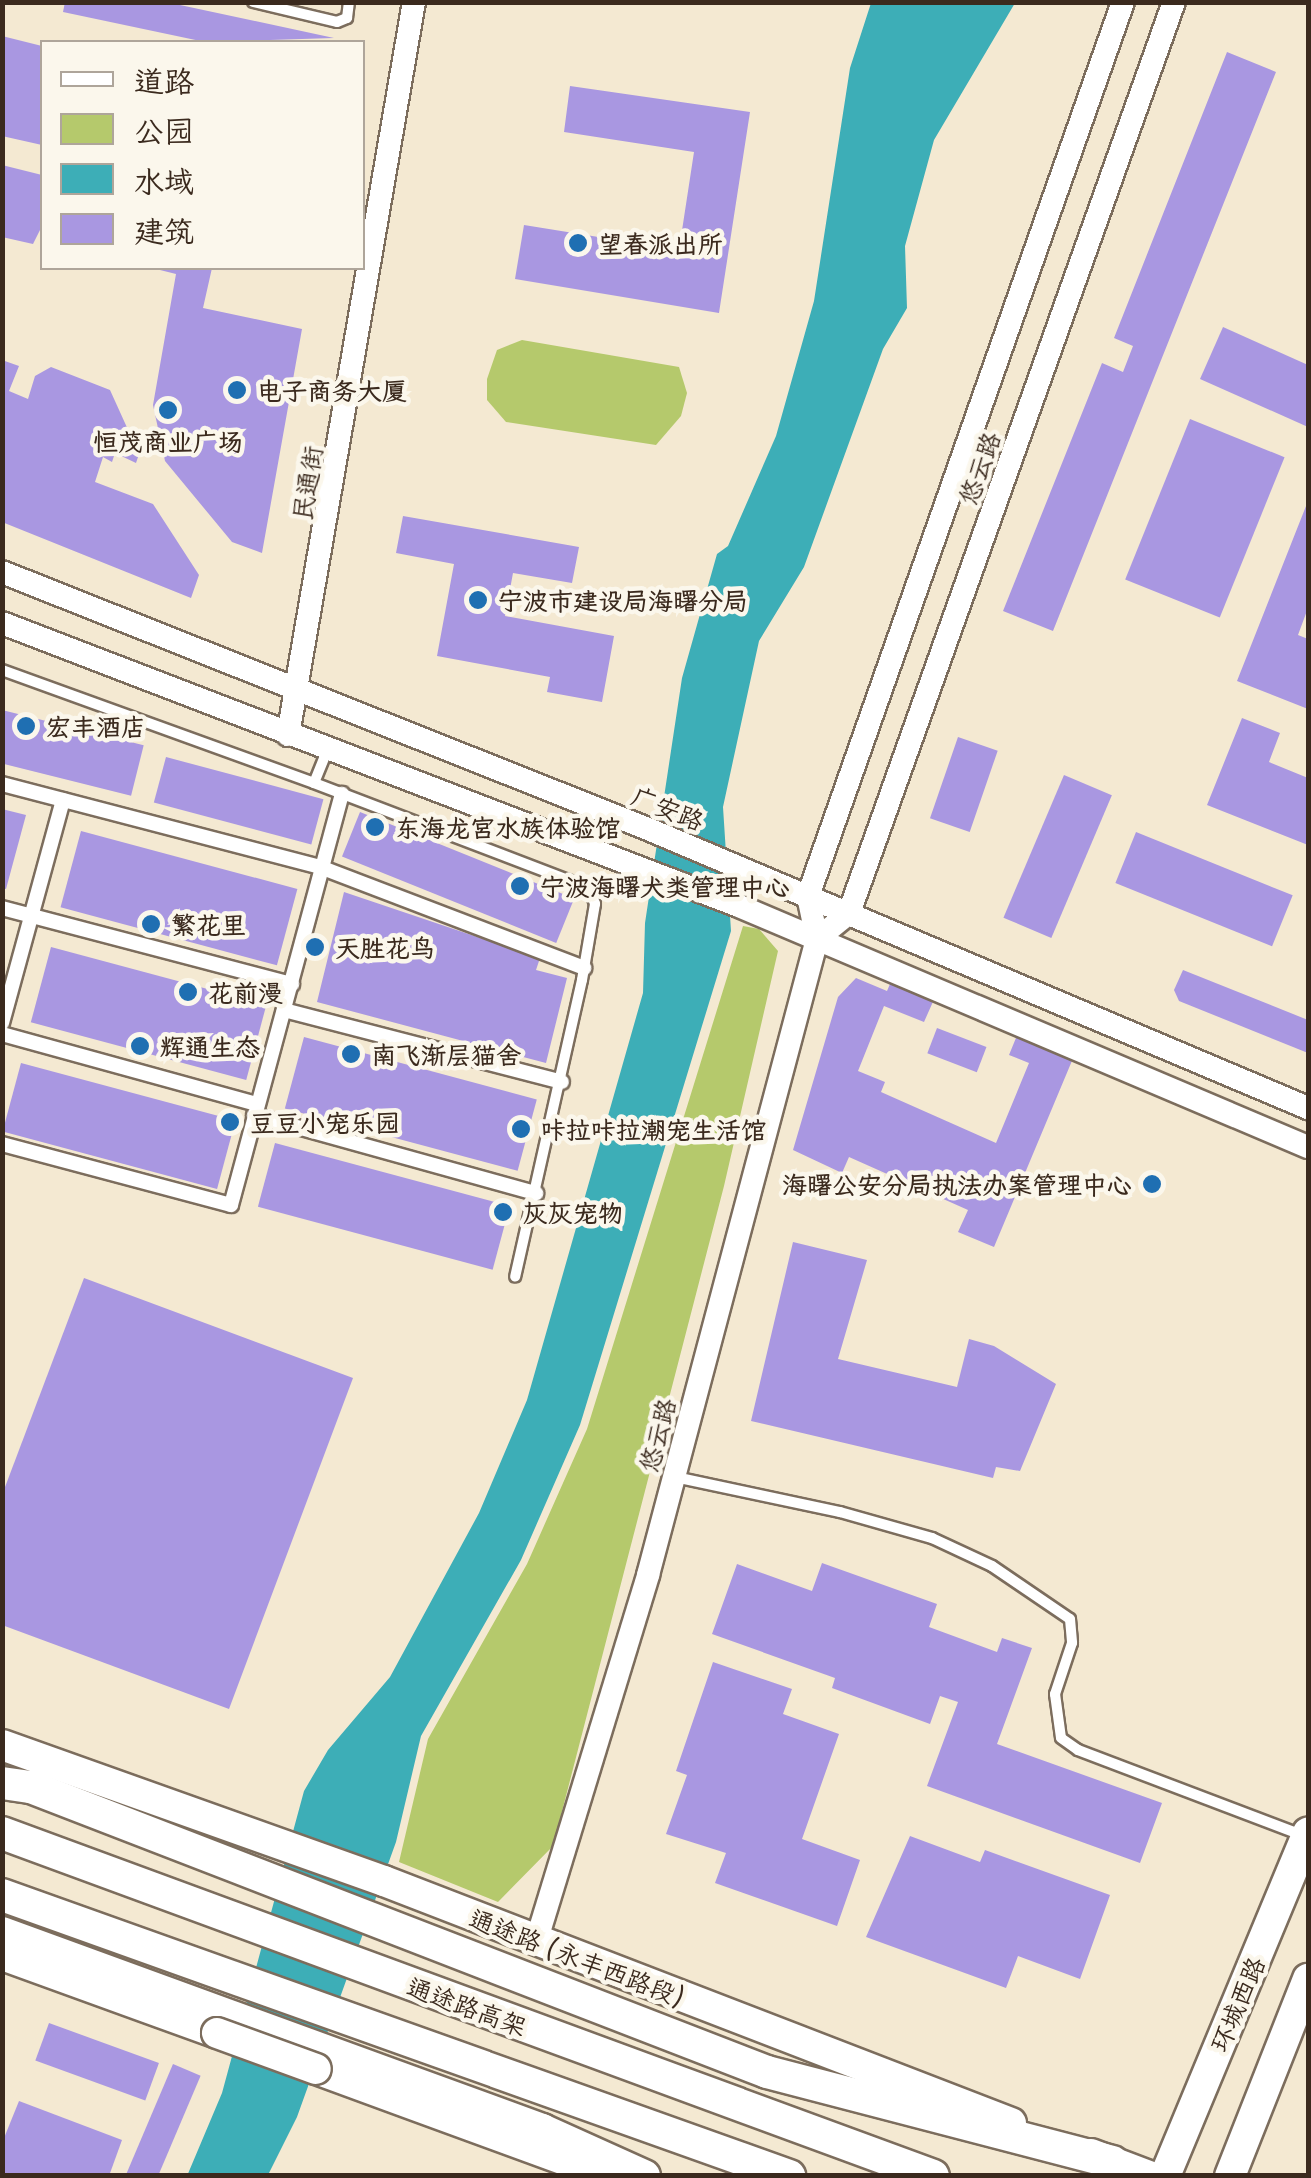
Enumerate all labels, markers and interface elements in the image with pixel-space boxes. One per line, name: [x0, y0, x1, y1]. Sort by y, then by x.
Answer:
legend: [40, 40, 365, 270]
text: 道路: [134, 57, 194, 102]
text: 公园: [134, 107, 194, 152]
text: 水域: [134, 157, 194, 202]
text: 建筑: [134, 207, 194, 252]
place label: 望春派出所: [598, 228, 723, 258]
marker: 望春派出所: [567, 232, 589, 254]
place label: 电子商务大厦: [257, 375, 407, 405]
marker: 电子商务大厦: [226, 379, 248, 401]
marker: 恒茂商业广场: [157, 399, 179, 421]
place label: 恒茂商业广场: [93, 426, 243, 456]
street label: 悠云路: [952, 428, 1006, 508]
street label: 民通街: [286, 444, 328, 522]
place label: 宁波市建设局海曙分局: [498, 585, 748, 615]
marker: 宁波市建设局海曙分局: [467, 589, 489, 611]
place label: 宏丰酒店: [46, 711, 146, 741]
marker: 宏丰酒店: [15, 715, 37, 737]
street label: 广安路: [628, 780, 708, 836]
place label: 东海龙宫水族体验馆: [395, 812, 620, 842]
marker: 东海龙宫水族体验馆: [364, 816, 386, 838]
place label: 宁波海曙犬类管理中心: [540, 871, 790, 901]
marker: 宁波海曙犬类管理中心: [509, 875, 531, 897]
place label: 繁花里: [171, 909, 246, 939]
marker: 繁花里: [140, 913, 162, 935]
place label: 天胜花鸟: [335, 932, 435, 962]
marker: 天胜花鸟: [304, 936, 326, 958]
place label: 花前漫: [208, 977, 283, 1007]
marker: 花前漫: [177, 981, 199, 1003]
place label: 辉通生态: [160, 1031, 260, 1061]
marker: 辉通生态: [129, 1035, 151, 1057]
place label: 南飞渐层猫舍: [371, 1039, 521, 1069]
marker: 南飞渐层猫舍: [340, 1043, 362, 1065]
place label: 豆豆小宠乐园: [250, 1107, 400, 1137]
marker: 豆豆小宠乐园: [219, 1111, 241, 1133]
place label: 咔拉咔拉潮宠生活馆: [541, 1114, 766, 1144]
marker: 咔拉咔拉潮宠生活馆: [510, 1118, 532, 1140]
place label: 海曙公安分局执法办案管理中心: [782, 1169, 1132, 1199]
marker: 海曙公安分局执法办案管理中心: [1141, 1173, 1163, 1195]
place label: 灰灰宠物: [523, 1197, 623, 1227]
marker: 灰灰宠物: [492, 1201, 514, 1223]
street label: 悠云路: [633, 1395, 681, 1475]
street label: 通途路 (永丰西路段): [465, 1902, 689, 2012]
street label: 环城西路: [1204, 1952, 1270, 2056]
street label: 通途路高架: [403, 1971, 531, 2041]

